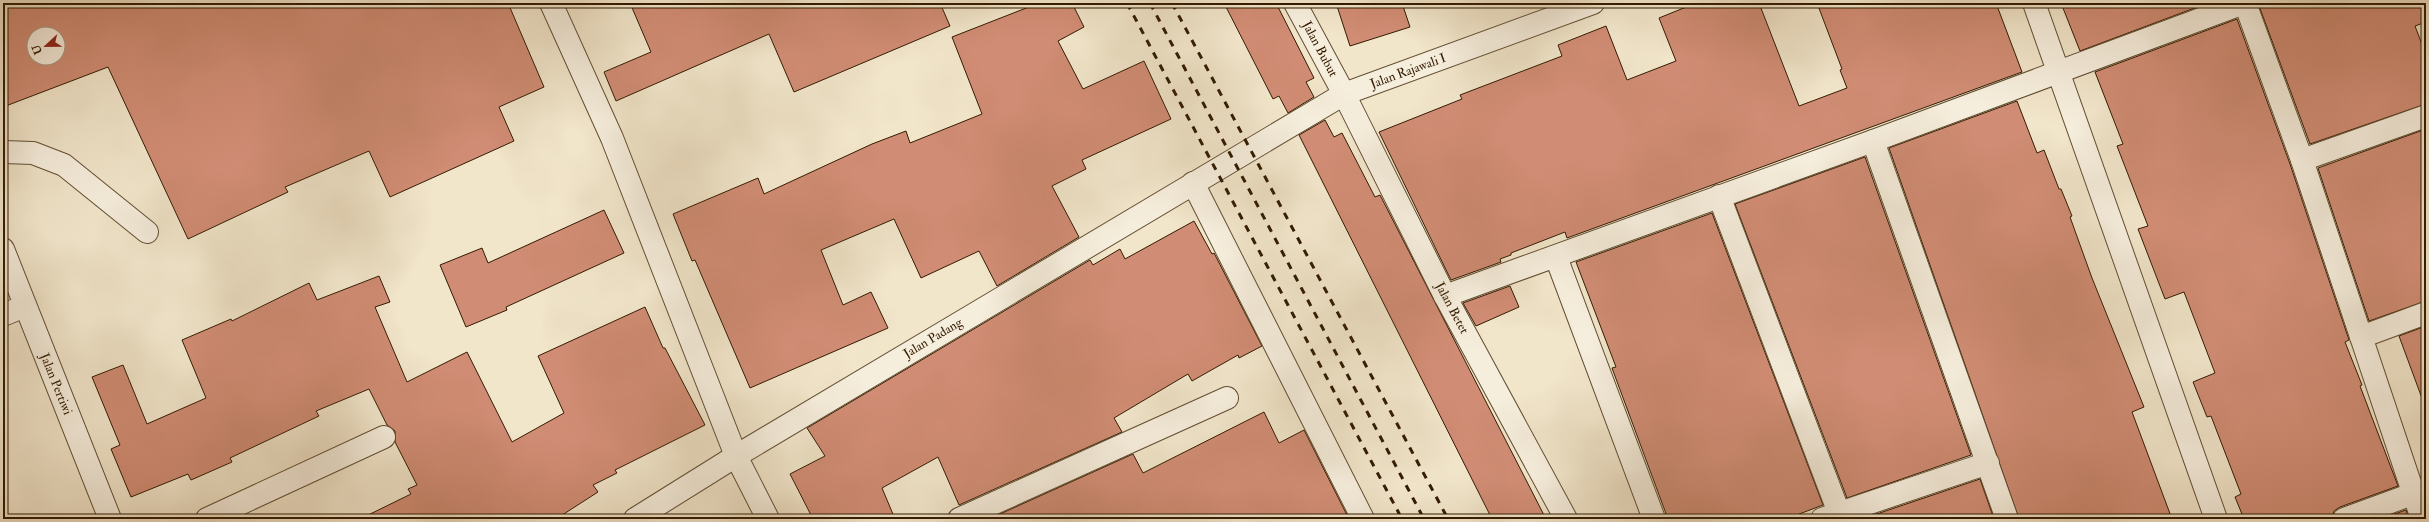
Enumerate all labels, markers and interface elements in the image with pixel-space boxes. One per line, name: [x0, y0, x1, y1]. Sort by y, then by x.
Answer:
street label: Jalan Bubut: [1298, 17, 1341, 80]
north arrow: [26, 26, 66, 66]
text: U: [29, 42, 45, 56]
street label: Jalan Rajawali I: [1367, 50, 1448, 92]
street label: Jalan Betet: [1431, 279, 1472, 337]
street label: Jalan Padang: [900, 314, 966, 362]
street label: Jalan Pertiwi: [36, 350, 76, 418]

